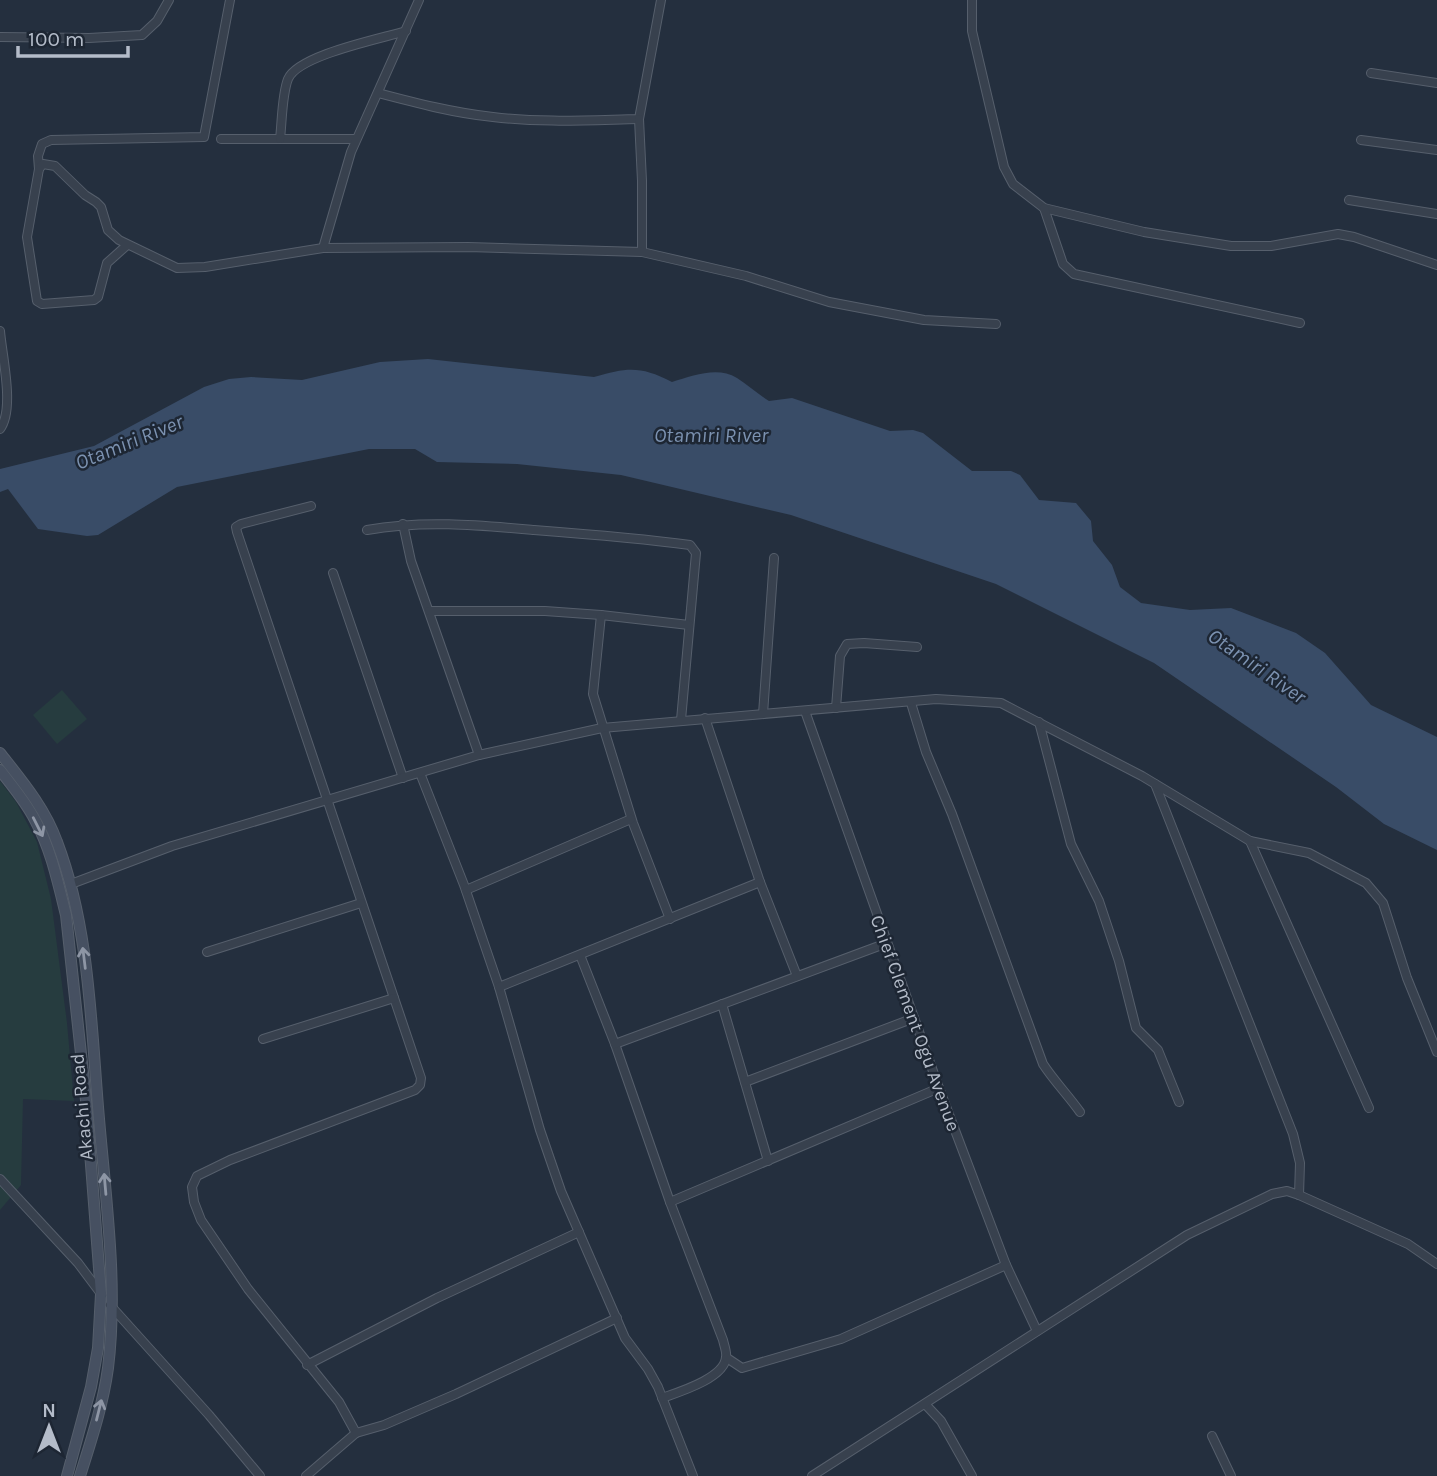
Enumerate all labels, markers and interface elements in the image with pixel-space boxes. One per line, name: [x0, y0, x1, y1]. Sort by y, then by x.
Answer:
scale bar: [18, 14, 128, 58]
text: 100 m: [28, 27, 85, 51]
water label: Otamiri River: [72, 409, 187, 475]
water label: Otamiri River: [654, 423, 769, 447]
water label: Otamiri River: [1203, 623, 1311, 709]
one-way arrow: [32, 816, 46, 836]
street label: Chief Clement Ogu Avenue: [866, 912, 964, 1134]
one-way arrow: [77, 947, 90, 969]
street label: Akachi Road: [66, 1053, 98, 1161]
one-way arrow: [98, 1173, 111, 1196]
north arrow: [14, 1392, 84, 1462]
text: N: [42, 1400, 56, 1422]
one-way arrow: [93, 1400, 106, 1422]

